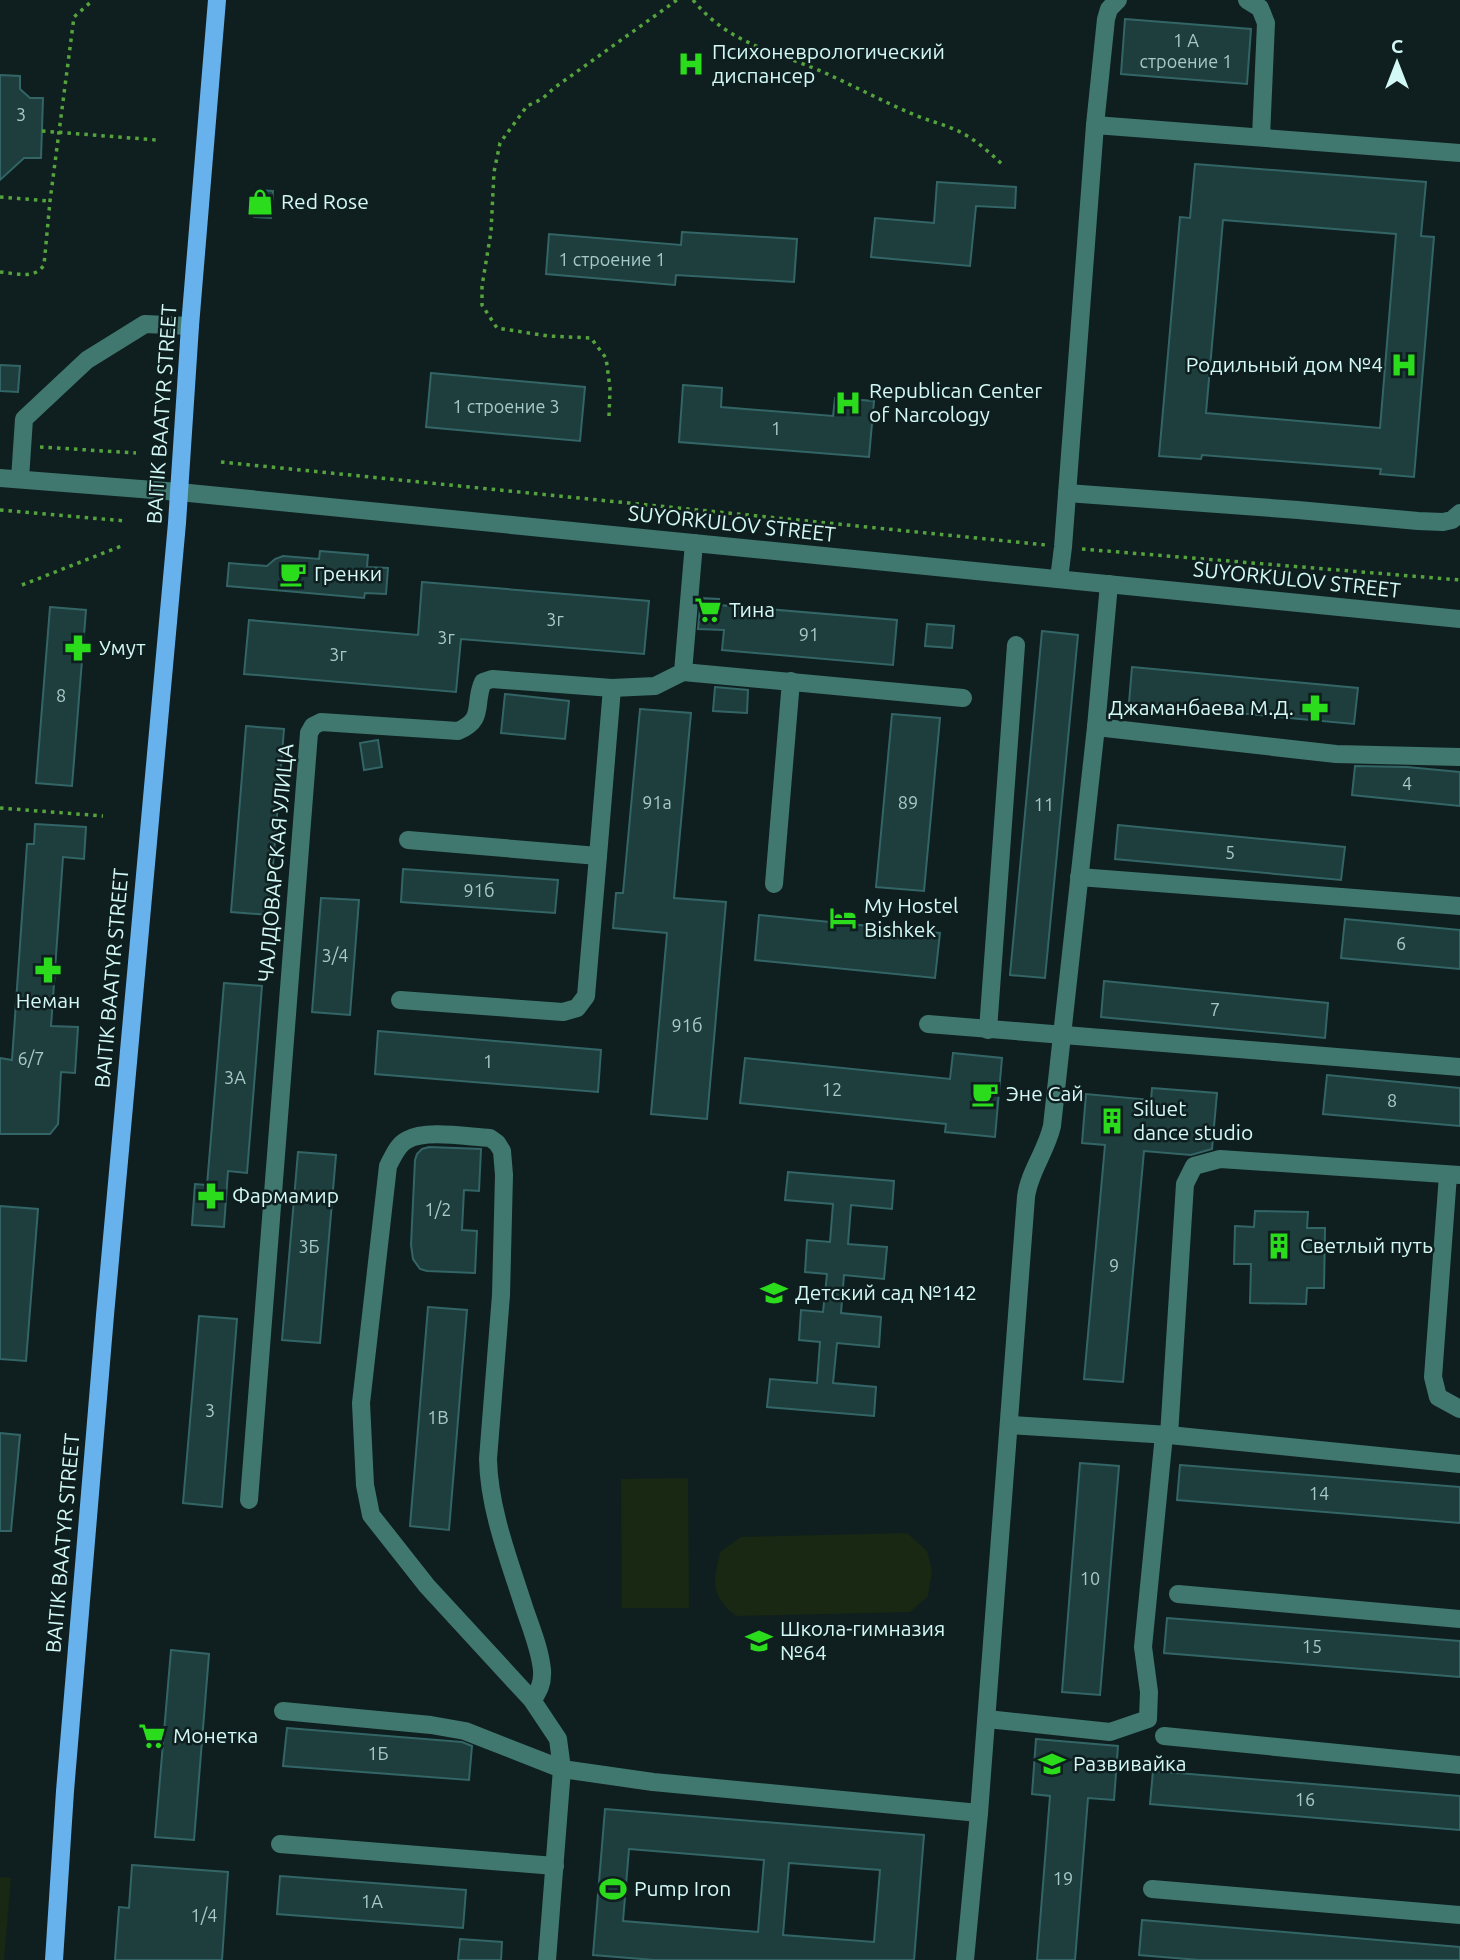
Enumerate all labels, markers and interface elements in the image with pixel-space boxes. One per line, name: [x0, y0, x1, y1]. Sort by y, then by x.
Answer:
north arrow: [1362, 28, 1432, 98]
house number: 1 А строение 1: [1140, 30, 1232, 71]
text: С: [1391, 35, 1403, 57]
place label: Психоневрологический диспансер: [712, 39, 945, 87]
hospital icon: Психоневрологический диспансер: [676, 49, 706, 79]
house number: 3: [16, 104, 26, 124]
shop icon: Red Rose: [245, 187, 275, 217]
place label: Red Rose: [281, 189, 369, 213]
house number: 1 строение 1: [558, 249, 666, 269]
street label: BAITIK BAATYR STREET: [141, 303, 181, 525]
hospital icon: Родильный дом №4: [1389, 350, 1419, 380]
place label: Родильный дом №4: [1186, 352, 1383, 376]
place label: Republican Center of Narcology: [869, 378, 1042, 426]
hospital icon: Republican Center of Narcology: [833, 388, 863, 418]
house number: 1 строение 3: [452, 396, 560, 416]
house number: 1: [771, 418, 781, 438]
street label: SUYORKULOV STREET: [627, 500, 837, 546]
street label: SUYORKULOV STREET: [1192, 556, 1402, 602]
cafe icon: Гренки: [278, 559, 308, 589]
place label: Гренки: [314, 561, 382, 585]
supermarket icon: Тина: [693, 595, 723, 625]
place label: Тина: [729, 597, 775, 621]
house number: 3г: [546, 609, 564, 629]
house number: 91: [799, 624, 819, 644]
house number: 3г: [437, 627, 455, 647]
pharmacy icon: Умут: [63, 633, 93, 663]
place label: Умут: [99, 635, 146, 659]
house number: 3г: [329, 644, 347, 664]
house number: 8: [56, 685, 66, 705]
pharmacy icon: Джаманбаева М.Д.: [1300, 693, 1330, 723]
place label: Джаманбаева М.Д.: [1108, 695, 1294, 719]
street label: ЧАЛДОВАРСКАЯ УЛИЦА: [253, 742, 297, 983]
house number: 4: [1402, 773, 1412, 793]
house number: 91а: [642, 792, 672, 812]
house number: 89: [898, 792, 918, 812]
house number: 11: [1034, 794, 1054, 814]
house number: 5: [1225, 842, 1235, 862]
street label: BAITIK BAATYR STREET: [89, 867, 133, 1089]
house number: 91б: [464, 880, 494, 900]
place label: My Hostel Bishkek: [864, 893, 959, 941]
hotel icon: My Hostel Bishkek: [828, 903, 858, 933]
house number: 6: [1396, 933, 1406, 953]
house number: 3/4: [322, 945, 348, 965]
pharmacy icon: Неман: [33, 955, 63, 985]
place label: Неман: [16, 988, 80, 1012]
house number: 7: [1210, 999, 1220, 1019]
house number: 91б: [672, 1015, 702, 1035]
house number: 6/7: [18, 1048, 44, 1068]
house number: 1: [483, 1051, 493, 1071]
house number: 3А: [224, 1067, 246, 1087]
house number: 12: [822, 1079, 842, 1099]
cafe icon: Эне Сай: [970, 1079, 1000, 1109]
place label: Эне Сай: [1006, 1081, 1084, 1105]
house number: 8: [1387, 1090, 1397, 1110]
place label: Siluet dance studio: [1133, 1096, 1253, 1144]
building icon: Siluet dance studio: [1097, 1106, 1127, 1136]
pharmacy icon: Фармамир: [196, 1181, 226, 1211]
place label: Фармамир: [232, 1183, 339, 1207]
house number: 1/2: [425, 1199, 451, 1219]
building icon: Светлый путь: [1264, 1231, 1294, 1261]
place label: Светлый путь: [1300, 1233, 1433, 1257]
house number: 3Б: [298, 1236, 320, 1256]
house number: 9: [1109, 1255, 1119, 1275]
school or university icon: Детский сад №142: [759, 1278, 789, 1308]
place label: Детский сад №142: [795, 1280, 977, 1304]
house number: 3: [205, 1400, 215, 1420]
house number: 1В: [427, 1407, 449, 1427]
street label: BAITIK BAATYR STREET: [40, 1432, 84, 1654]
house number: 14: [1309, 1483, 1329, 1503]
house number: 10: [1080, 1568, 1100, 1588]
place label: Школа-гимназия №64: [780, 1616, 945, 1664]
school or university icon: Школа-гимназия №64: [744, 1626, 774, 1656]
house number: 15: [1302, 1636, 1322, 1656]
supermarket icon: Монетка: [137, 1721, 167, 1751]
place label: Монетка: [173, 1723, 258, 1747]
house number: 1Б: [367, 1743, 389, 1763]
school or university icon: Развивайка: [1037, 1749, 1067, 1779]
place label: Развивайка: [1073, 1751, 1187, 1775]
house number: 16: [1295, 1789, 1315, 1809]
house number: 19: [1053, 1868, 1073, 1888]
sports icon: Pump Iron: [598, 1874, 628, 1904]
place label: Pump Iron: [634, 1876, 731, 1900]
house number: 1А: [361, 1891, 383, 1911]
house number: 1/4: [191, 1905, 217, 1925]

